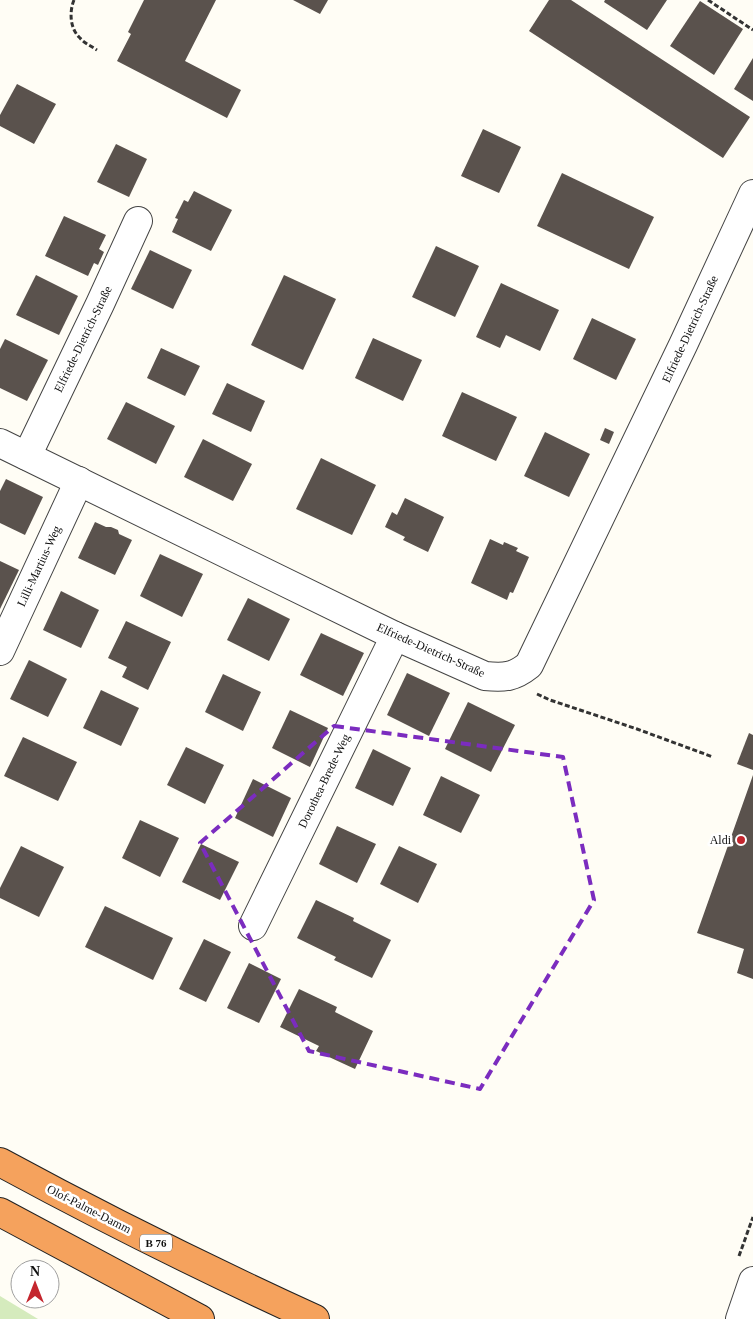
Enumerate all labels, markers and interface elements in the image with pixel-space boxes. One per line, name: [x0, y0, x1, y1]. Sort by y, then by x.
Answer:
street label: Elfriede-Dietrich-Straße: [659, 273, 721, 385]
street label: Elfriede-Dietrich-Straße: [51, 284, 115, 394]
street label: Lilli-Martius-Weg: [14, 523, 64, 609]
street label: Elfriede-Dietrich-Straße: [375, 620, 487, 680]
street label: Dorothea-Brede-Weg: [295, 732, 353, 830]
place label: Aldi: [710, 833, 732, 847]
marker: Aldi: [735, 834, 747, 846]
street label: Olof-Palme-Damm: [45, 1182, 134, 1237]
road number: B 76: [140, 1234, 172, 1252]
north arrow: [10, 1259, 60, 1309]
text: N: [30, 1264, 40, 1279]

